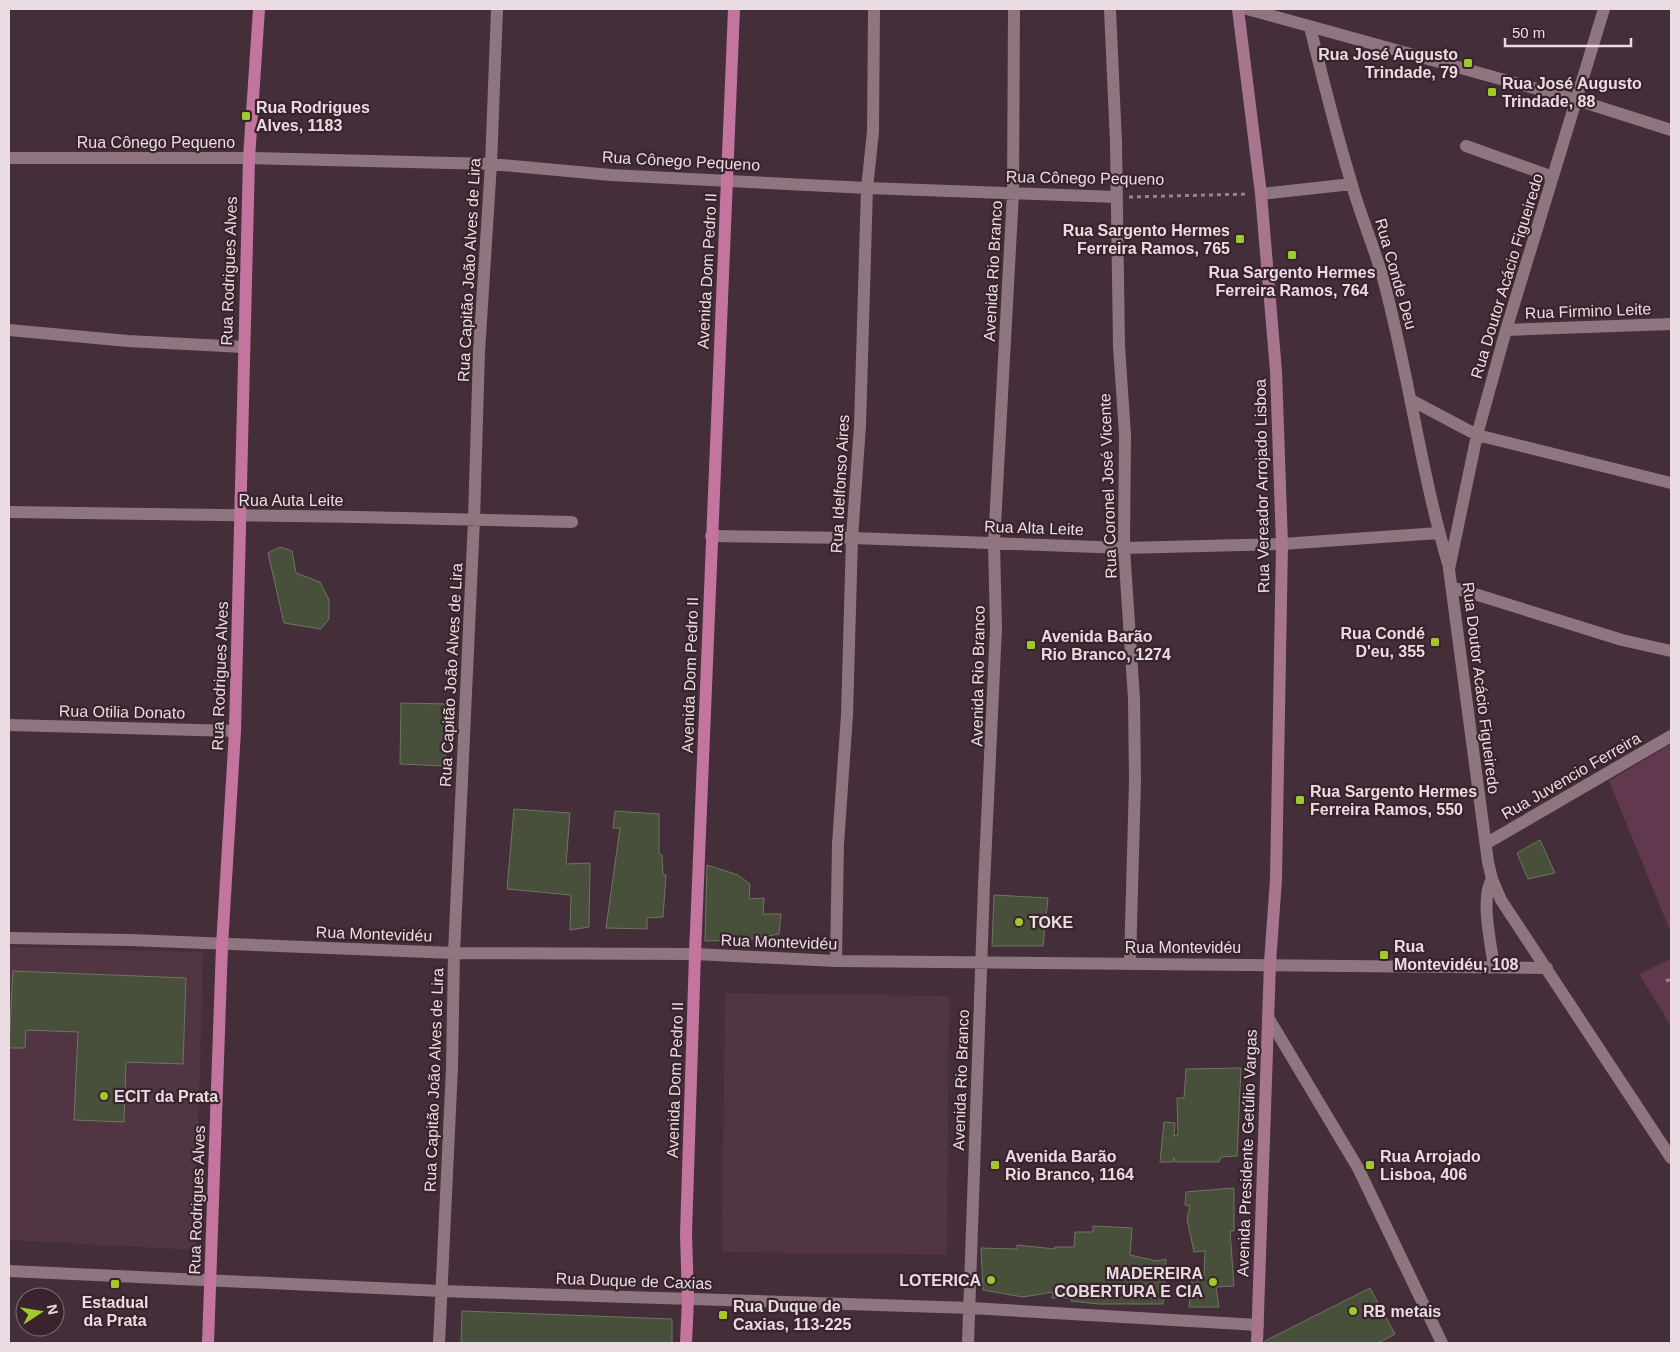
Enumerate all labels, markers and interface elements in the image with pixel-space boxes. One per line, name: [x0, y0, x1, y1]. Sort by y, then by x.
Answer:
scale bar: [1505, 15, 1631, 47]
text: 50 m: [1512, 24, 1545, 41]
place label: Rua José Augusto Trindade, 79: [1318, 46, 1458, 81]
marker: Rua José Augusto Trindade, 79: [1462, 57, 1474, 69]
place label: Rua José Augusto Trindade, 88: [1502, 75, 1642, 110]
marker: Rua José Augusto Trindade, 88: [1486, 86, 1498, 98]
place label: Rua Rodrigues Alves, 1183: [256, 99, 370, 134]
marker: Rua Rodrigues Alves, 1183: [240, 110, 252, 122]
street label: Rua Cônego Pequeno: [77, 134, 235, 151]
street label: Rua Cônego Pequeno: [601, 148, 761, 174]
street label: Rua Capitão João Alves de Lira: [455, 158, 483, 382]
street label: Rua Cônego Pequeno: [1006, 168, 1164, 188]
street label: Rua Doutor Acácio Figueiredo: [1468, 171, 1546, 381]
street label: Avenida Dom Pedro II: [694, 193, 720, 349]
street label: Rua Rodrigues Alves: [218, 196, 240, 346]
street label: Avenida Rio Branco: [981, 200, 1005, 342]
street label: Rua Conde Deu: [1372, 217, 1420, 331]
place label: Rua Sargento Hermes Ferreira Ramos, 765: [1063, 222, 1230, 257]
marker: Rua Sargento Hermes Ferreira Ramos, 765: [1234, 233, 1246, 245]
marker: Rua Sargento Hermes Ferreira Ramos, 764: [1286, 249, 1298, 261]
place label: Rua Sargento Hermes Ferreira Ramos, 764: [1208, 264, 1376, 299]
street label: Rua Firmino Leite: [1525, 300, 1651, 322]
street label: Rua Vereador Arrojado Lisboa: [1252, 379, 1272, 593]
street label: Rua Coronel José Vicente: [1096, 393, 1120, 579]
street label: Rua Idelfonso Aires: [828, 414, 852, 554]
street label: Rua Auta Leite: [239, 492, 344, 509]
street label: Rua Alta Leite: [984, 518, 1084, 538]
street label: Rua Capitão João Alves de Lira: [437, 563, 465, 787]
street label: Rua Doutor Acácio Figueiredo: [1460, 581, 1502, 795]
street label: Avenida Dom Pedro II: [679, 597, 701, 753]
street label: Rua Rodrigues Alves: [209, 601, 231, 751]
street label: Avenida Rio Branco: [968, 605, 988, 747]
place label: Rua Condé D'eu, 355: [1341, 625, 1425, 660]
place label: Avenida Barão Rio Branco, 1274: [1041, 628, 1171, 663]
marker: Rua Condé D'eu, 355: [1429, 636, 1441, 648]
marker: Avenida Barão Rio Branco, 1274: [1025, 639, 1037, 651]
street label: Rua Otilia Donato: [59, 702, 185, 722]
street label: Rua Juvencio Ferreira: [1499, 729, 1643, 823]
place label: Rua Sargento Hermes Ferreira Ramos, 550: [1310, 783, 1477, 818]
marker: Rua Sargento Hermes Ferreira Ramos, 550: [1294, 794, 1306, 806]
place label: TOKE: [1029, 914, 1073, 931]
marker: TOKE: [1013, 916, 1025, 928]
street label: Rua Montevidéu: [315, 923, 433, 945]
street label: Rua Montevidéu: [720, 931, 838, 953]
place label: Rua Montevidéu, 108: [1394, 938, 1519, 973]
street label: Rua Montevidéu: [1125, 939, 1241, 956]
marker: Rua Montevidéu, 108: [1378, 949, 1390, 961]
street label: Rua Capitão João Alves de Lira: [422, 968, 446, 1192]
street label: Avenida Dom Pedro II: [664, 1002, 686, 1158]
street label: Avenida Rio Branco: [950, 1009, 972, 1151]
street label: Avenida Presidente Getúlio Vargas: [1234, 1029, 1260, 1277]
place label: ECIT da Prata: [114, 1088, 218, 1105]
marker: ECIT da Prata: [98, 1090, 110, 1102]
street label: Rua Rodrigues Alves: [186, 1125, 208, 1275]
place label: Avenida Barão Rio Branco, 1164: [1005, 1148, 1134, 1183]
place label: Rua Arrojado Lisboa, 406: [1380, 1148, 1481, 1183]
marker: Avenida Barão Rio Branco, 1164: [989, 1159, 1001, 1171]
marker: Rua Arrojado Lisboa, 406: [1364, 1159, 1376, 1171]
place label: MADEREIRA COBERTURA E CIA: [1054, 1265, 1203, 1300]
street label: Rua Duque de Caxias: [555, 1270, 713, 1292]
place label: LOTERICA: [899, 1272, 981, 1289]
marker: LOTERICA: [985, 1274, 997, 1286]
marker: MADEREIRA COBERTURA E CIA: [1207, 1276, 1219, 1288]
marker: Estadual da Prata: [109, 1278, 121, 1290]
north arrow: [15, 1287, 65, 1337]
place label: Estadual da Prata: [82, 1294, 148, 1329]
place label: Rua Duque de Caxias, 113-225: [733, 1298, 851, 1333]
text: N: [44, 1303, 62, 1316]
place label: RB metais: [1363, 1303, 1441, 1320]
marker: RB metais: [1347, 1305, 1359, 1317]
marker: Rua Duque de Caxias, 113-225: [717, 1309, 729, 1321]

